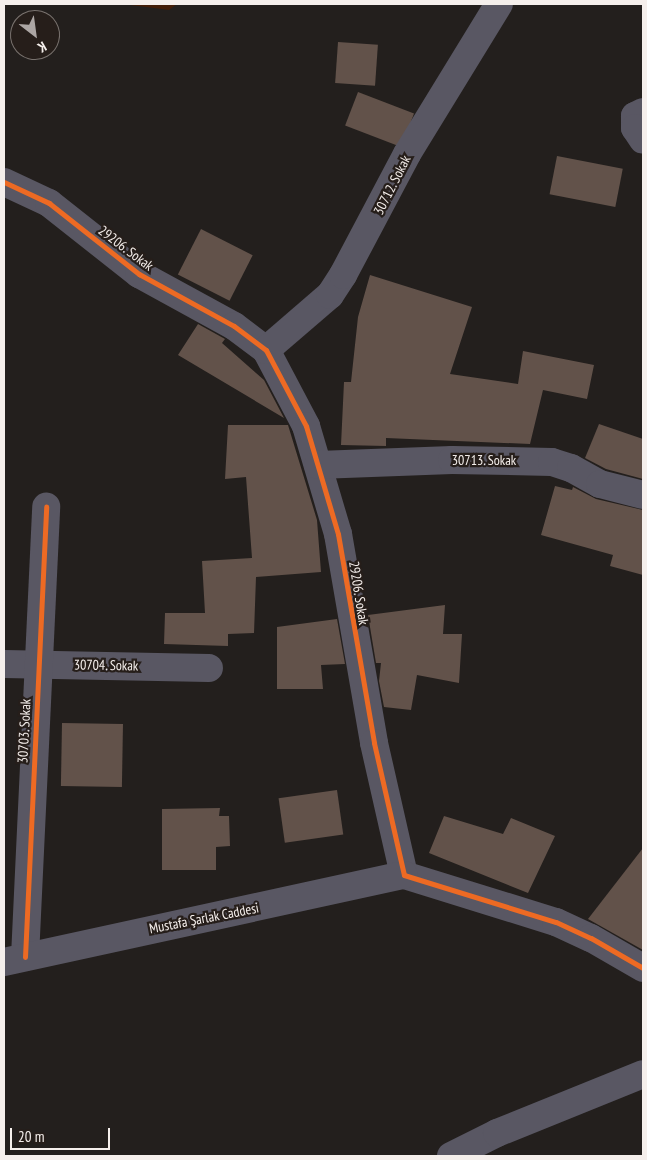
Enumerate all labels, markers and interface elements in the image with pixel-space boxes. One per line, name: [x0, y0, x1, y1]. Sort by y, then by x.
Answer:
north arrow: [10, 10, 60, 60]
text: K: [34, 38, 50, 57]
street label: 30712. Sokak: [370, 152, 414, 218]
street label: 29206. Sokak: [95, 222, 157, 274]
street label: 30713. Sokak: [451, 452, 517, 468]
street label: 29206. Sokak: [346, 559, 372, 627]
street label: 30704. Sokak: [73, 656, 139, 674]
street label: 30703. Sokak: [14, 698, 34, 764]
street label: Mustafa Şarlak Caddesi: [148, 899, 260, 937]
scale bar: [12, 1118, 112, 1150]
text: 20 m: [18, 1127, 44, 1146]

